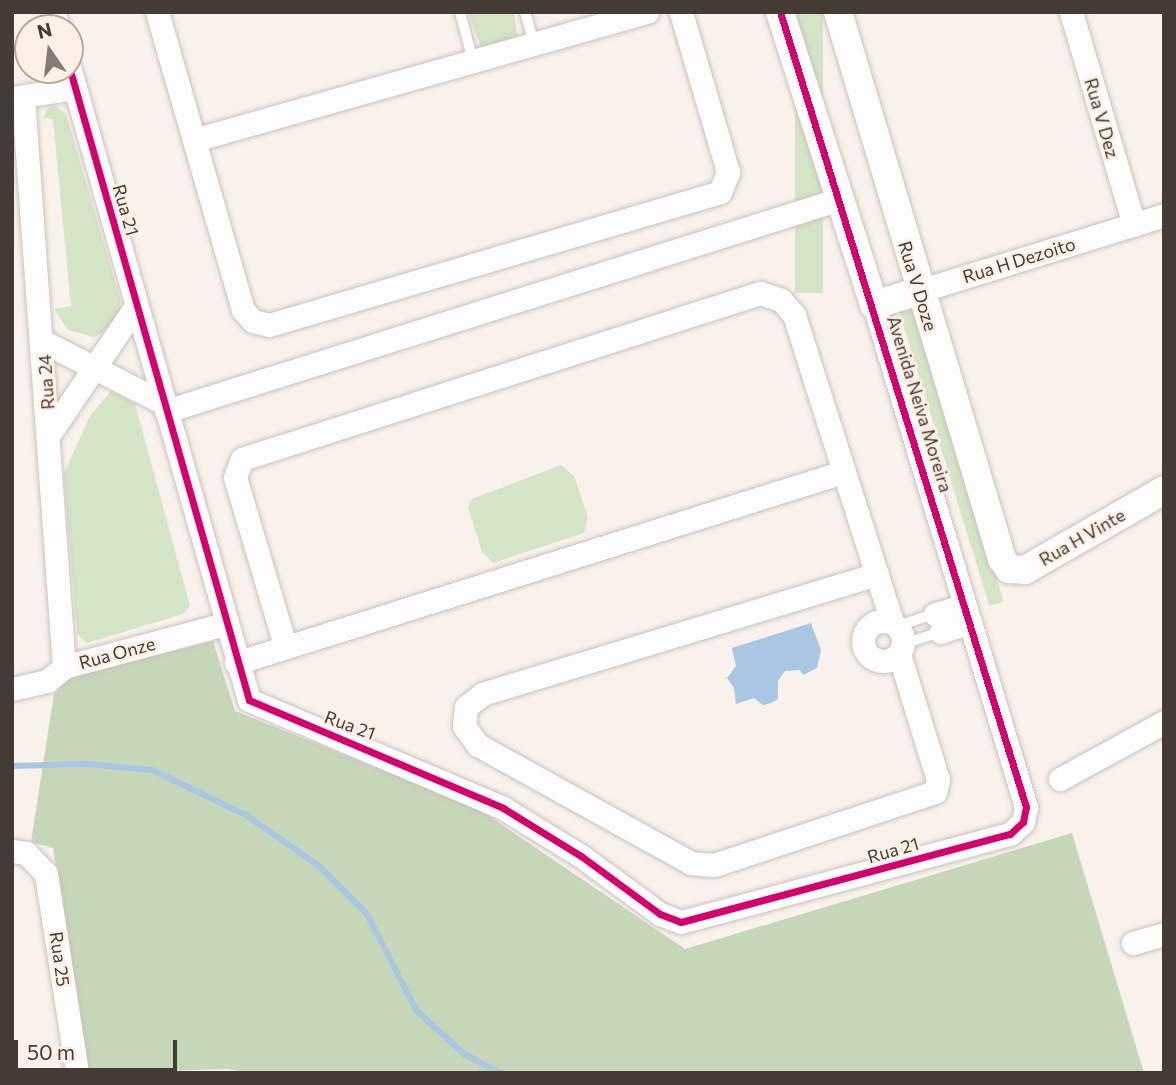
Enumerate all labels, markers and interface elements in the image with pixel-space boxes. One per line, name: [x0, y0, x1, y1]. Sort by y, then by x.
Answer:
north arrow: [14, 14, 84, 84]
text: N: [35, 17, 54, 43]
street label: Rua V Dez: [1080, 75, 1124, 161]
street label: Rua 21: [108, 182, 144, 238]
street label: Rua H Dezoito: [960, 233, 1078, 287]
street label: Rua V Doze: [894, 238, 942, 334]
street label: Avenida Neiva Moreira: [883, 313, 957, 495]
street label: Rua 24: [33, 354, 59, 410]
street label: Rua H Vinte: [1035, 504, 1129, 570]
street label: Rua Onze: [76, 632, 158, 674]
street label: Rua 21: [322, 706, 378, 744]
street label: Rua 21: [865, 832, 921, 868]
street label: Rua 25: [45, 930, 75, 988]
scale bar: [18, 1026, 180, 1070]
text: 50 m: [27, 1039, 75, 1064]

